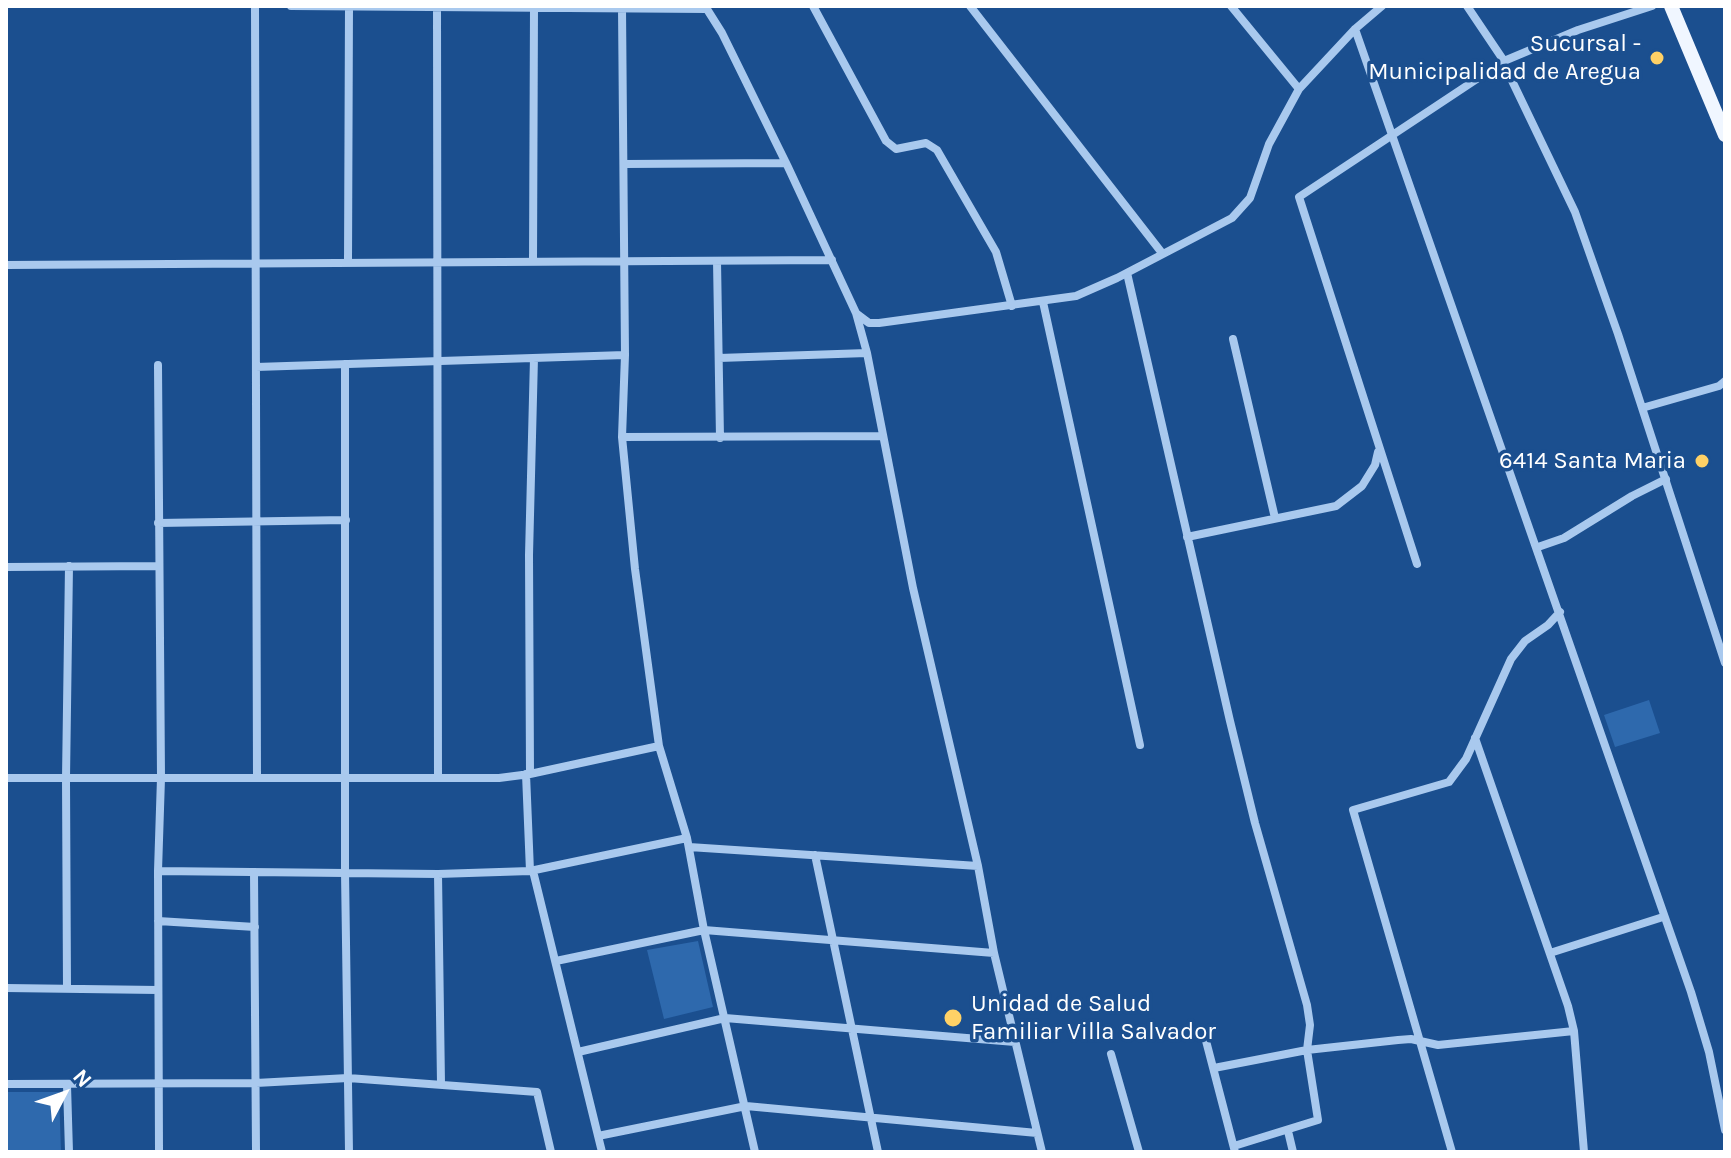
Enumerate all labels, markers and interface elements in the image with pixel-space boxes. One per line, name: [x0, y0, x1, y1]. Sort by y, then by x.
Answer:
place label: Sucursal - Municipalidad de Aregua: [1368, 30, 1641, 86]
marker: Sucursal - Municipalidad de Aregua: [1648, 49, 1666, 67]
place label: 6414 Santa Maria: [1499, 447, 1686, 475]
marker: 6414 Santa Maria: [1693, 452, 1711, 470]
place label: Unidad de Salud Familiar Villa Salvador: [971, 990, 1216, 1046]
marker: Unidad de Salud Familiar Villa Salvador: [942, 1007, 964, 1029]
north arrow: [24, 1054, 104, 1134]
text: N: [67, 1064, 97, 1093]

